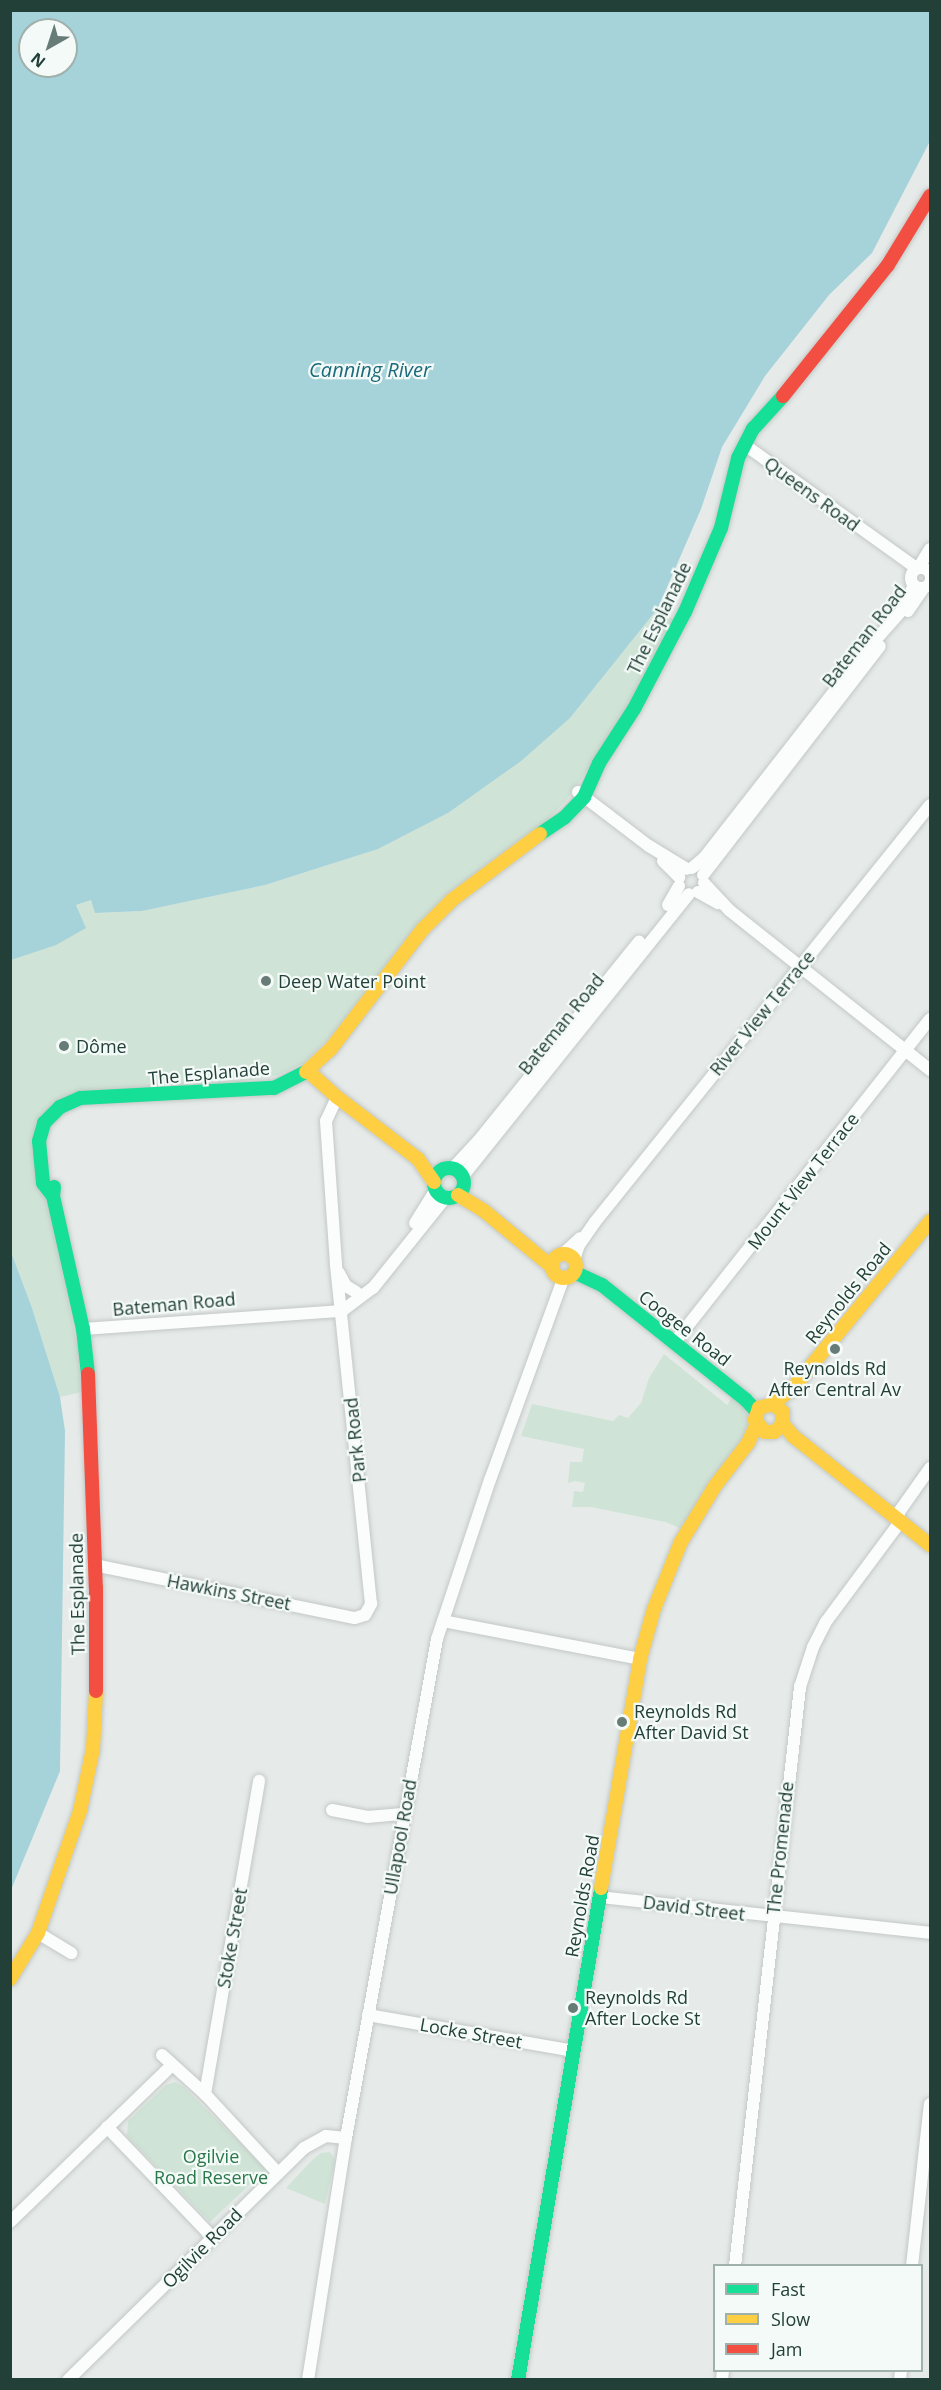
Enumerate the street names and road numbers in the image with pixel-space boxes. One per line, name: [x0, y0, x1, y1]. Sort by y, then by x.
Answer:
street label: Queens Road: [760, 452, 864, 536]
street label: The Esplanade: [623, 558, 695, 678]
street label: Bateman Road: [817, 581, 911, 691]
street label: River View Terrace: [705, 946, 819, 1080]
street label: Bateman Road: [514, 969, 608, 1079]
street label: The Esplanade: [147, 1057, 271, 1089]
street label: Mount View Terrace: [743, 1108, 863, 1254]
street label: Reynolds Road: [801, 1238, 895, 1348]
street label: Coogee Road: [635, 1285, 735, 1371]
street label: Bateman Road: [112, 1288, 236, 1320]
street label: Park Road: [340, 1396, 370, 1484]
street label: The Esplanade: [65, 1533, 89, 1655]
street label: Hawkins Street: [165, 1569, 293, 1615]
street label: Ullapool Road: [379, 1777, 421, 1897]
street label: The Promenade: [762, 1780, 798, 1916]
street label: Reynolds Road: [561, 1833, 603, 1959]
street label: Stoke Street: [213, 1886, 251, 1990]
street label: David Street: [642, 1891, 746, 1925]
street label: Locke Street: [418, 2013, 524, 2053]
street label: Ogilvie Road: [158, 2204, 246, 2292]

